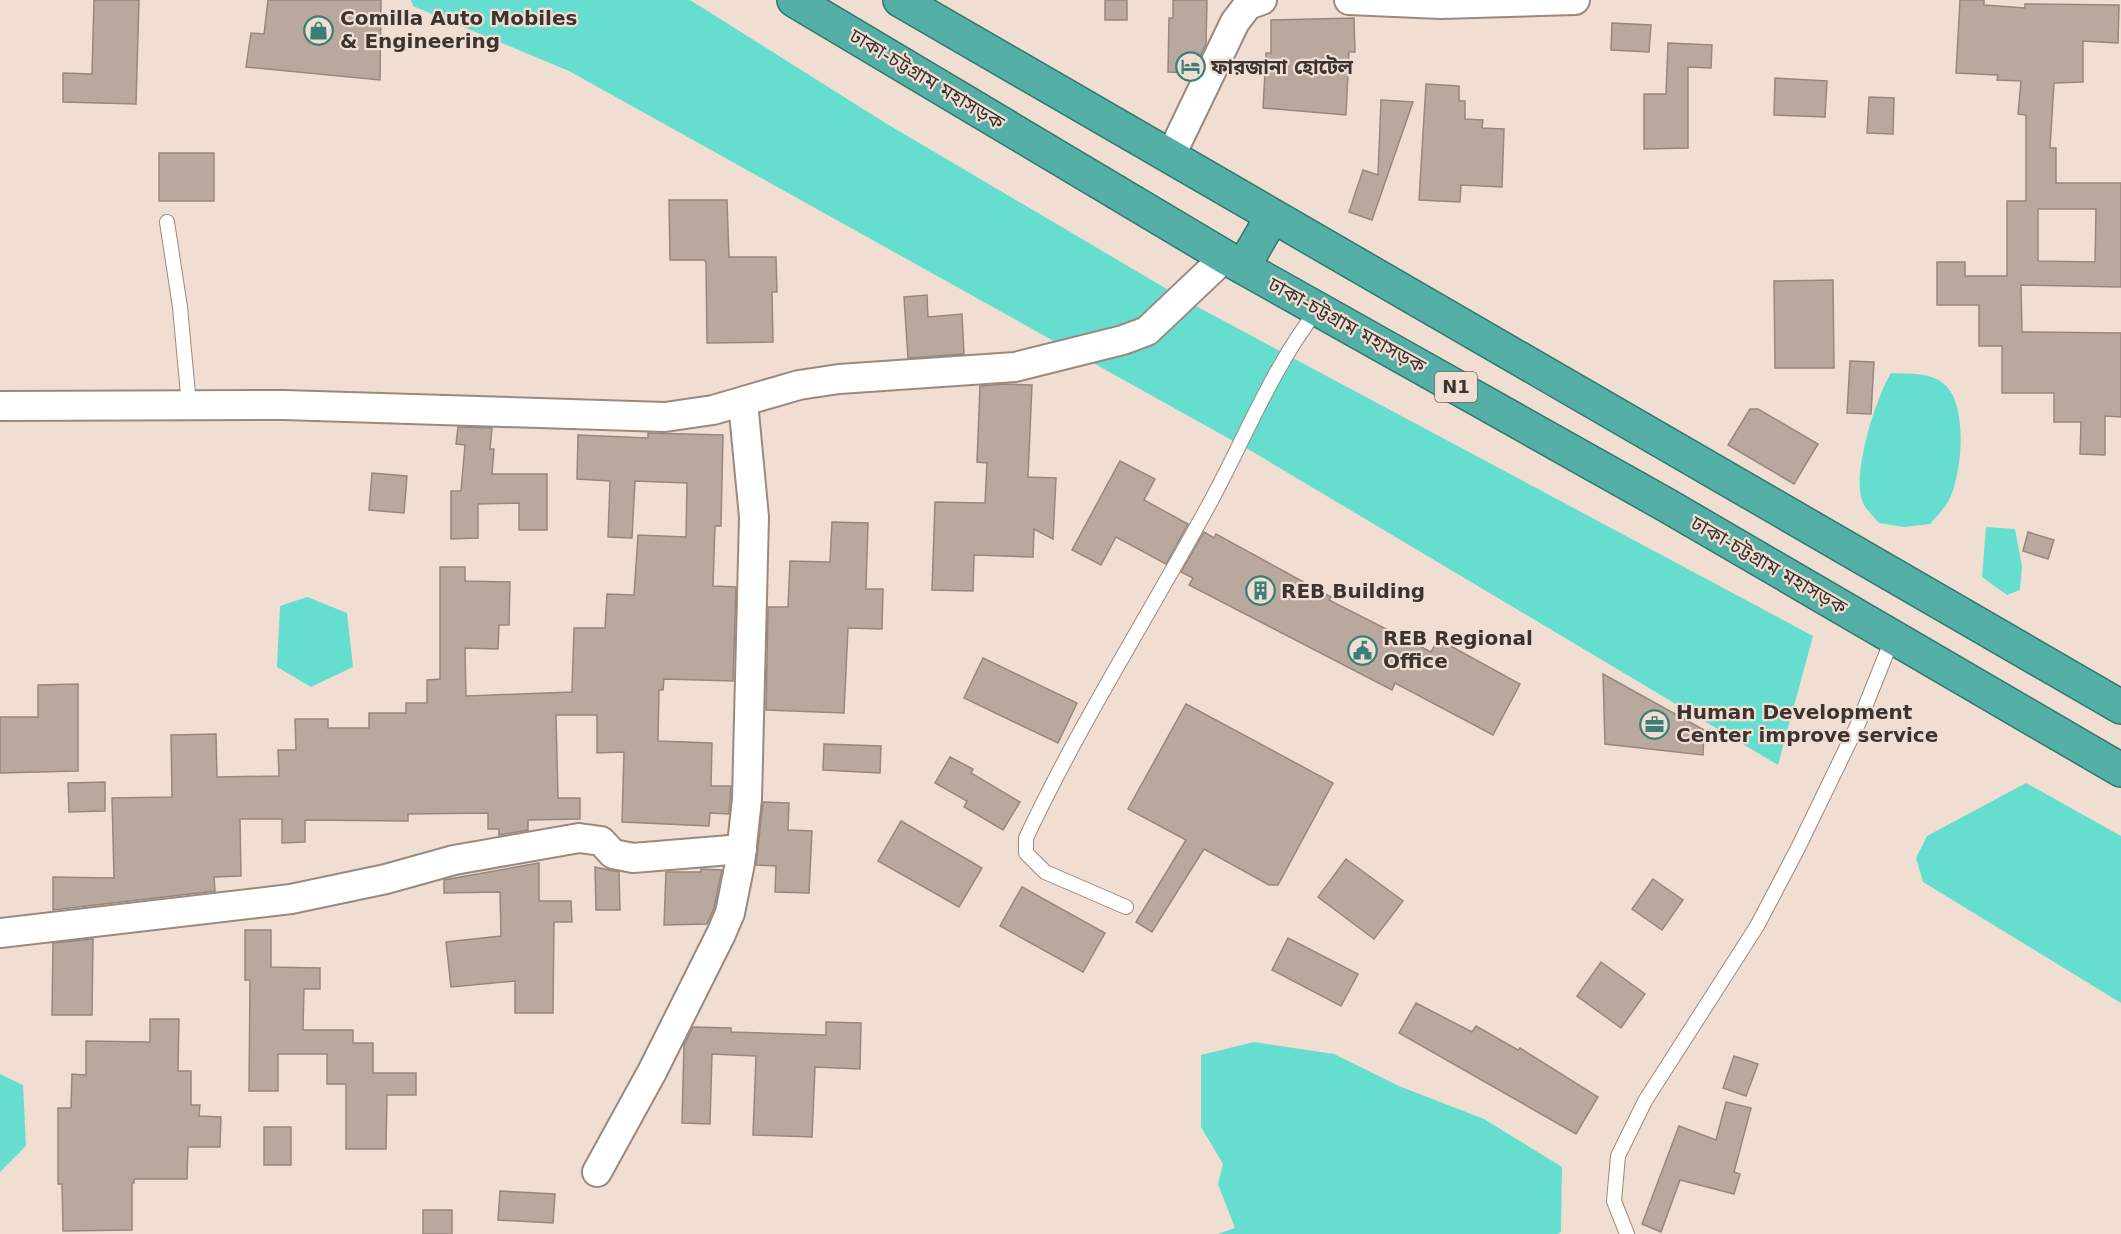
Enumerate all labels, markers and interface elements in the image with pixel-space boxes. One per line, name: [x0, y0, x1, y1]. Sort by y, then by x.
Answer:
place label: Comilla Auto Mobiles & Engineering: [340, 6, 577, 53]
shop icon: Comilla Auto Mobiles & Engineering: [303, 14, 335, 46]
street label: ঢাকা-চট্টগ্রাম মহাসড়ক: [845, 23, 1009, 135]
hotel icon: ফারজানা হোটেল: [1174, 51, 1206, 83]
place label: ফারজানা হোটেল: [1210, 55, 1354, 79]
street label: ঢাকা-চট্টগ্রাম মহাসড়ক: [1263, 271, 1430, 379]
road number: N1: [1435, 372, 1477, 402]
street label: ঢাকা-চট্টগ্রাম মহাসড়ক: [1686, 510, 1852, 620]
building icon: REB Building: [1244, 575, 1276, 607]
place label: REB Building: [1281, 579, 1425, 603]
place label: REB Regional Office: [1383, 626, 1533, 673]
public building icon: REB Regional Office: [1346, 634, 1378, 666]
place label: Human Development Center improve service: [1676, 700, 1938, 747]
office icon: Human Development Center improve service: [1639, 708, 1671, 740]

